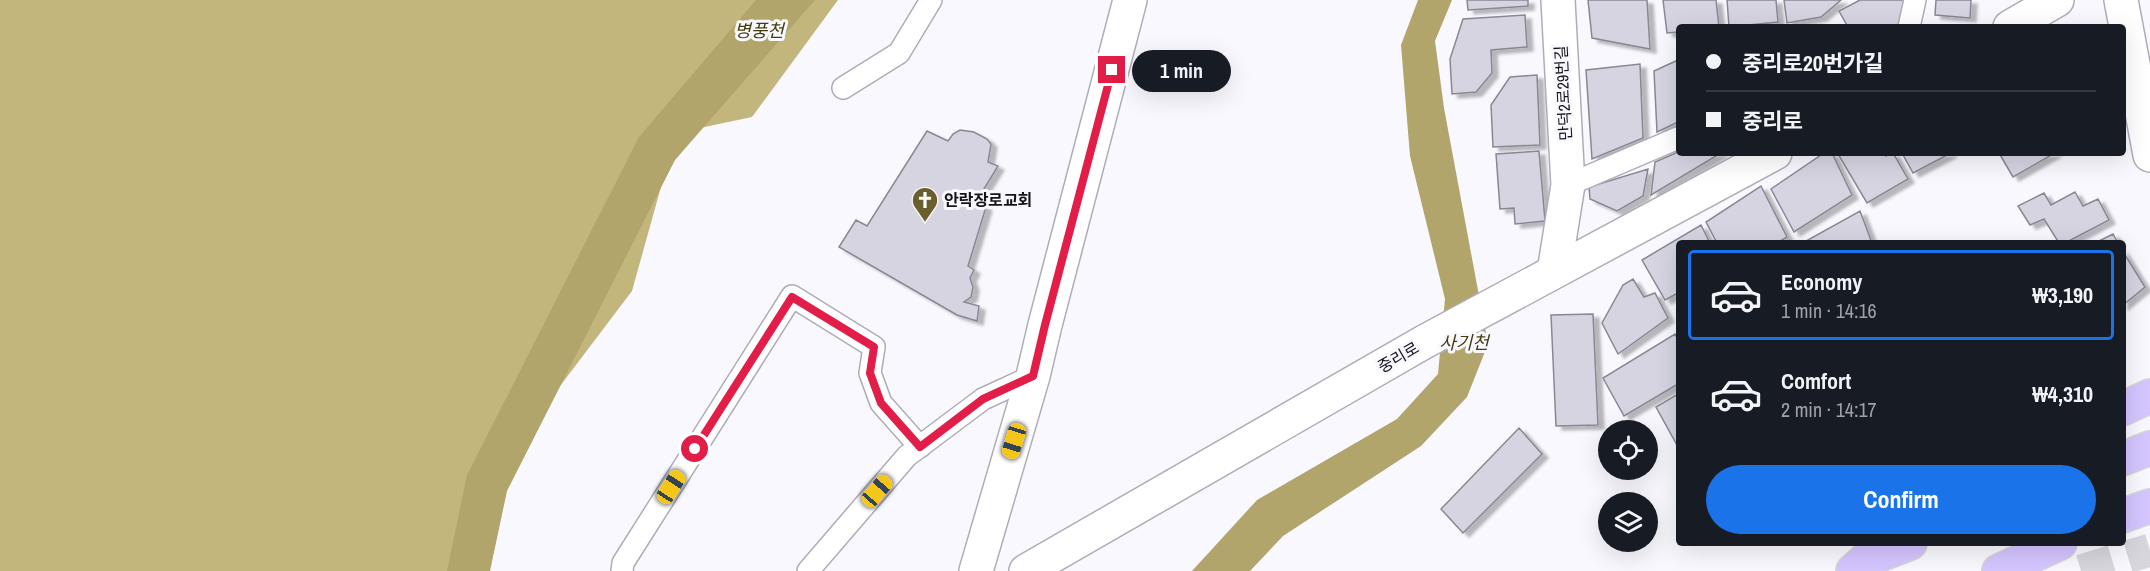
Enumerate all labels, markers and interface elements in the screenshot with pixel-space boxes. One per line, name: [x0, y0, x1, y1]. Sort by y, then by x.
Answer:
water label: 병풍천: [734, 18, 786, 43]
street label: 만덕2로29번길: [1550, 45, 1576, 141]
text: 중리로20번가길: [1742, 48, 1884, 78]
callout: 1 min: [1133, 49, 1232, 91]
route end: [1098, 56, 1125, 83]
text: 1 min: [1160, 57, 1203, 84]
text: 중리로: [1742, 106, 1803, 136]
church icon: 안락장로교회: [910, 185, 940, 223]
place label: 안락장로교회: [944, 189, 1032, 211]
text: Economy: [1781, 267, 1862, 297]
icon: car: [1709, 268, 1763, 322]
text: ₩3,190: [2032, 280, 2093, 310]
text: 1 min · 14:16: [1781, 297, 1877, 324]
water label: 사기천: [1439, 330, 1491, 355]
street label: 중리로: [1373, 336, 1423, 378]
text: Comfort: [1781, 366, 1851, 396]
icon: car: [1709, 367, 1763, 421]
text: ₩4,310: [2032, 379, 2093, 409]
text: 2 min · 14:17: [1781, 396, 1877, 423]
map controls: [1598, 420, 1658, 552]
button: locate: [1598, 420, 1658, 480]
car: [1000, 421, 1028, 461]
route start: [681, 435, 708, 462]
button: Confirm: [1706, 465, 2096, 534]
car: [654, 467, 688, 507]
car: [858, 472, 896, 510]
button: layers: [1598, 492, 1658, 552]

